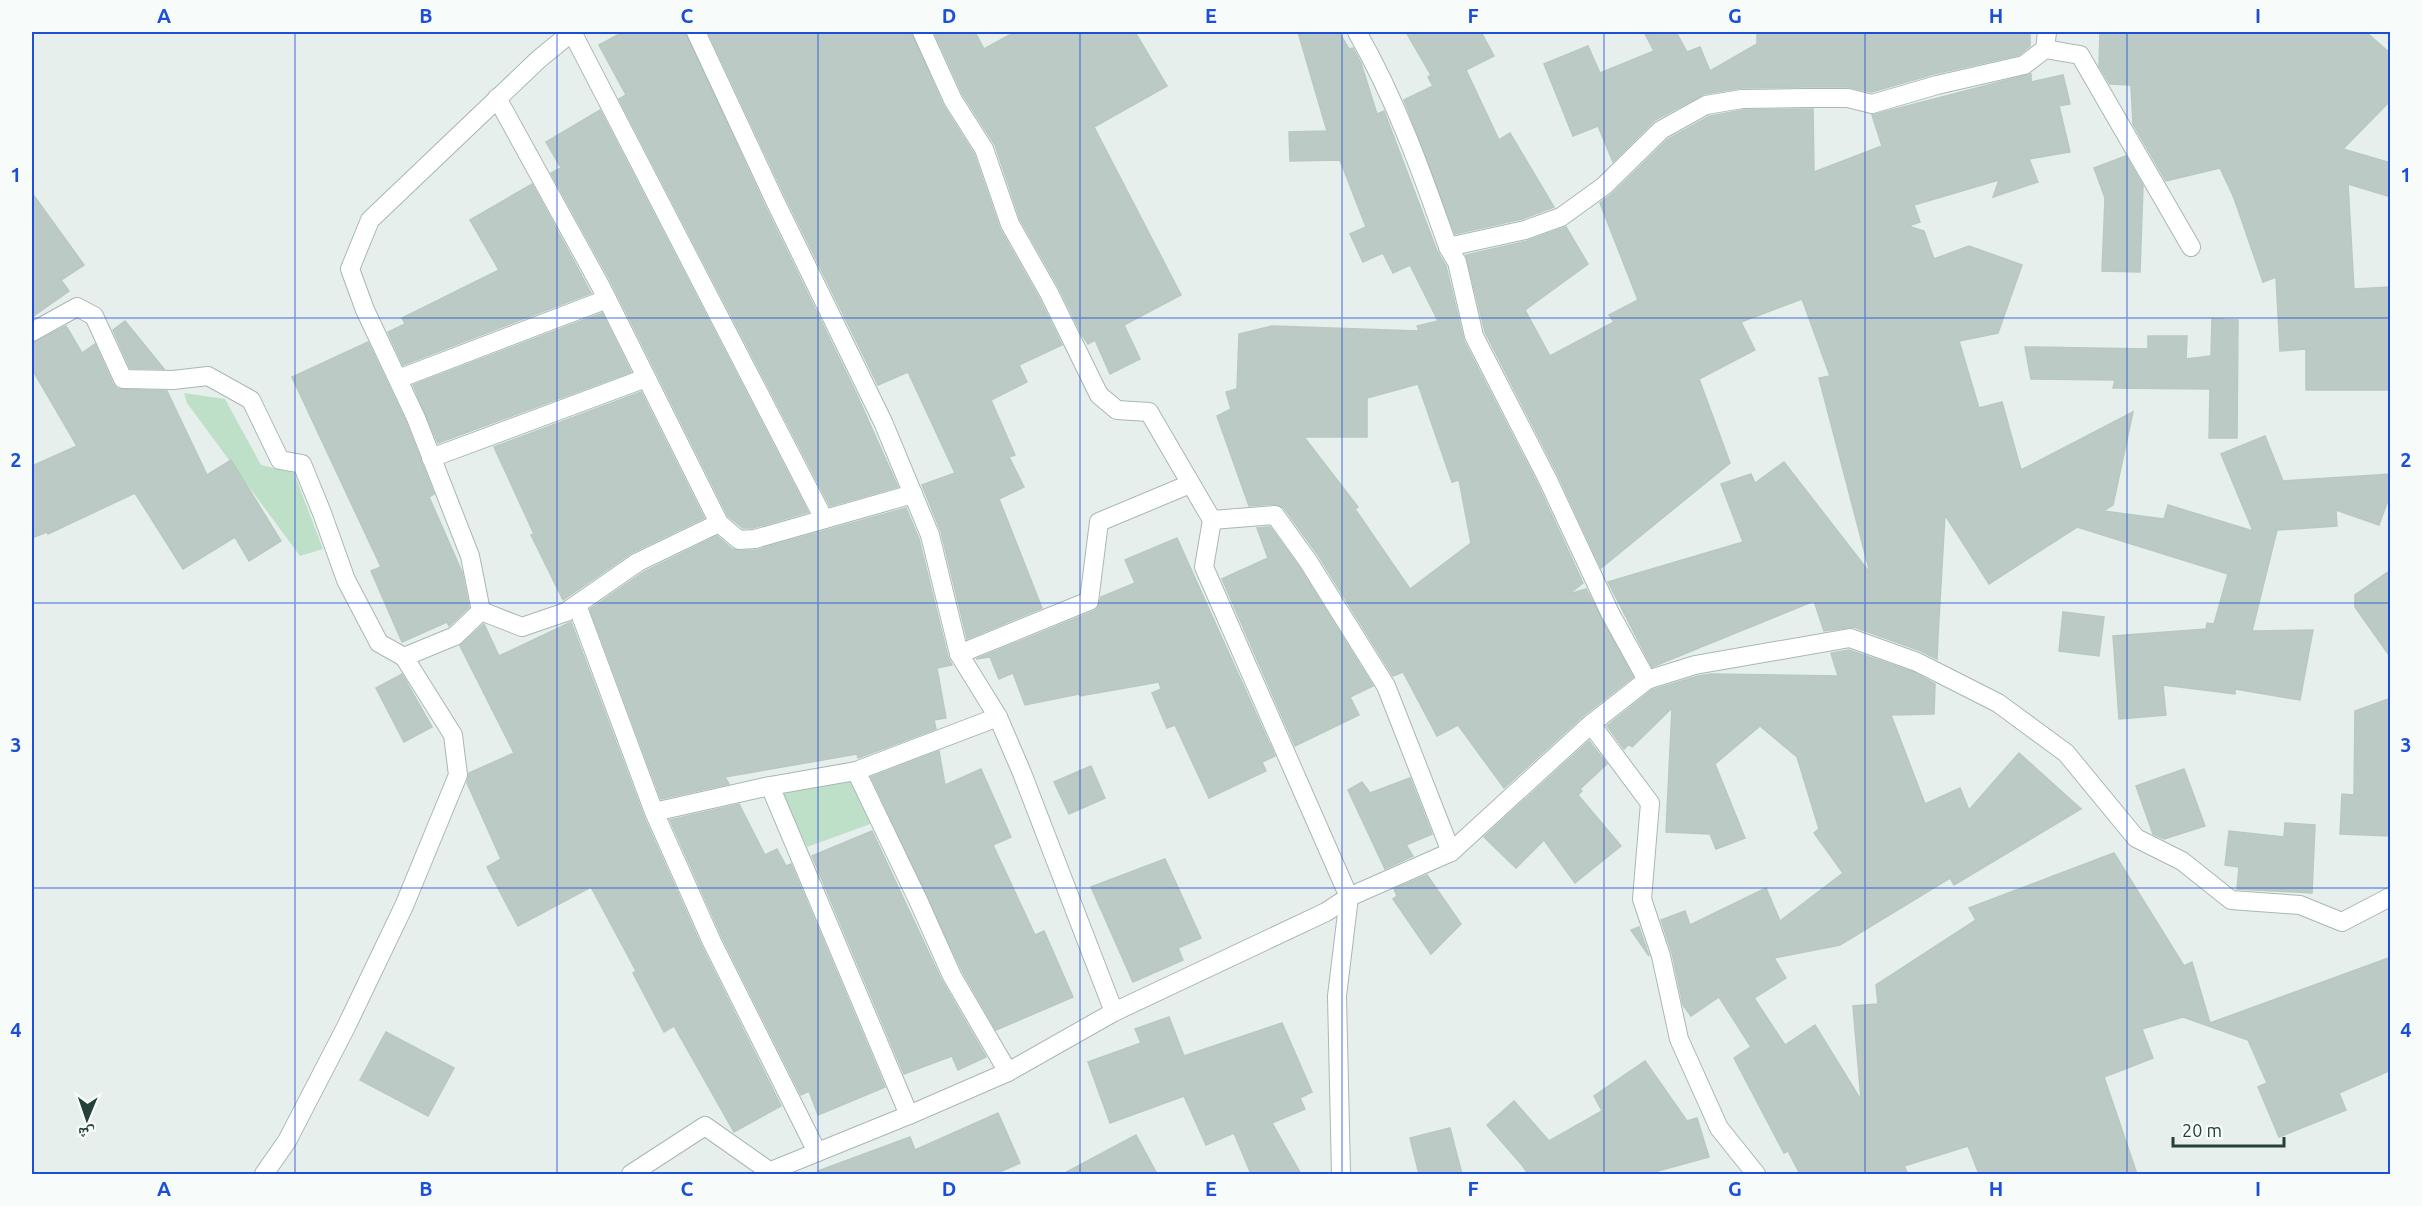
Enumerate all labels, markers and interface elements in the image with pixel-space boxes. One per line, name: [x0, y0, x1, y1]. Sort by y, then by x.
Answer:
text: A: [157, 4, 171, 27]
text: B: [419, 4, 433, 27]
text: C: [681, 4, 694, 27]
text: D: [942, 4, 956, 27]
text: E: [1205, 4, 1217, 27]
text: F: [1467, 4, 1479, 27]
text: G: [1728, 4, 1742, 27]
text: H: [1989, 4, 2003, 27]
text: I: [2255, 4, 2261, 27]
text: 1: [10, 163, 22, 186]
text: 1: [2400, 163, 2412, 186]
text: 2: [10, 448, 22, 471]
text: 2: [2400, 448, 2412, 471]
text: 3: [10, 733, 22, 756]
text: 3: [2400, 733, 2412, 756]
text: 4: [10, 1018, 22, 1041]
text: 4: [2400, 1018, 2412, 1041]
north arrow: [57, 1089, 117, 1149]
scale bar: [2173, 1110, 2284, 1148]
text: 20 m: [2182, 1120, 2222, 1140]
text: ش: [78, 1124, 95, 1143]
text: A: [157, 1177, 171, 1200]
text: B: [419, 1177, 433, 1200]
text: C: [681, 1177, 694, 1200]
text: D: [942, 1177, 956, 1200]
text: E: [1205, 1177, 1217, 1200]
text: F: [1467, 1177, 1479, 1200]
text: G: [1728, 1177, 1742, 1200]
text: H: [1989, 1177, 2003, 1200]
text: I: [2255, 1177, 2261, 1200]

